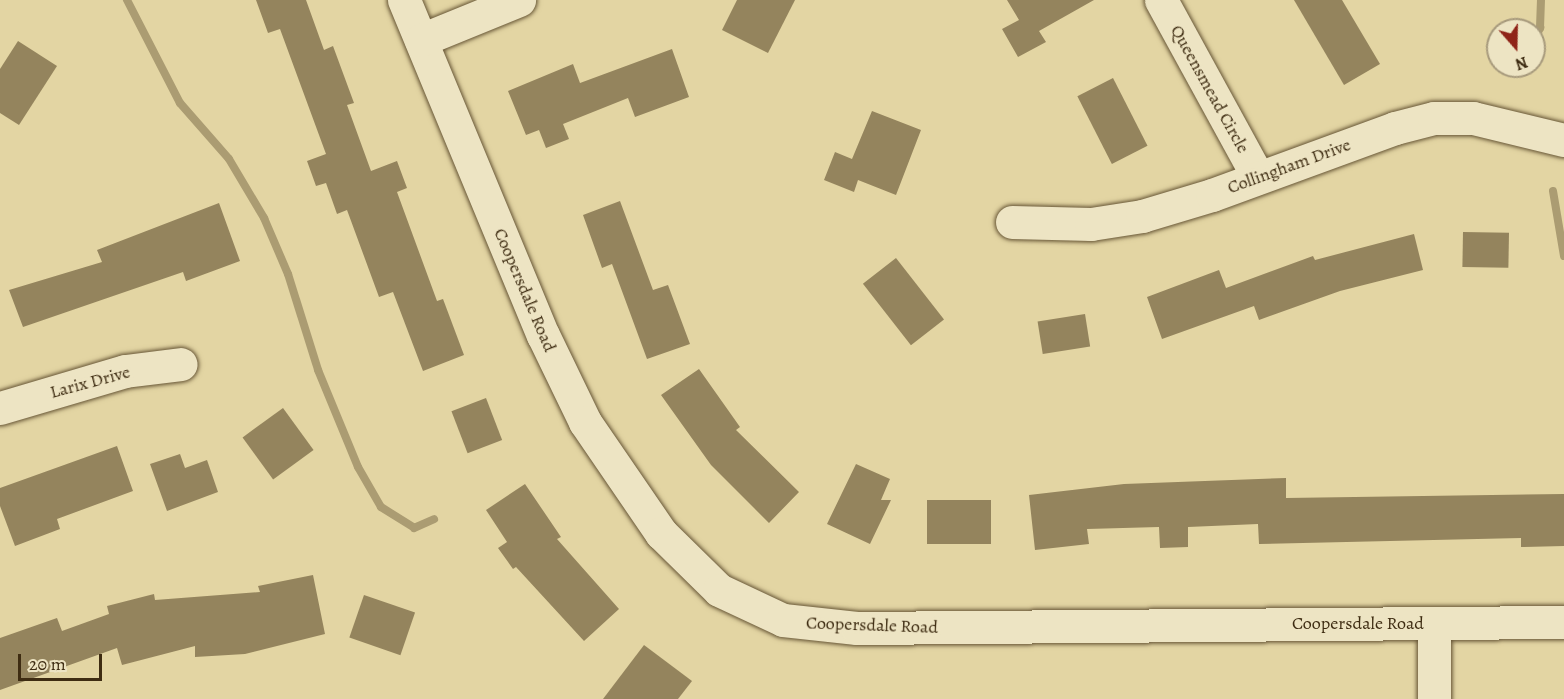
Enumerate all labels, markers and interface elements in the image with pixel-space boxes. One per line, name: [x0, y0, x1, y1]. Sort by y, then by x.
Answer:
north arrow: [1486, 18, 1546, 78]
street label: Queensmead Circle: [1166, 21, 1254, 157]
text: N: [1512, 51, 1531, 75]
street label: Collingham Drive: [1224, 134, 1354, 198]
street label: Coopersdale Road: [489, 225, 561, 355]
street label: Larix Drive: [48, 361, 132, 403]
street label: Coopersdale Road: [806, 612, 938, 638]
street label: Coopersdale Road: [1292, 612, 1424, 634]
scale bar: [21, 642, 105, 680]
text: 20 m: [29, 652, 66, 676]

